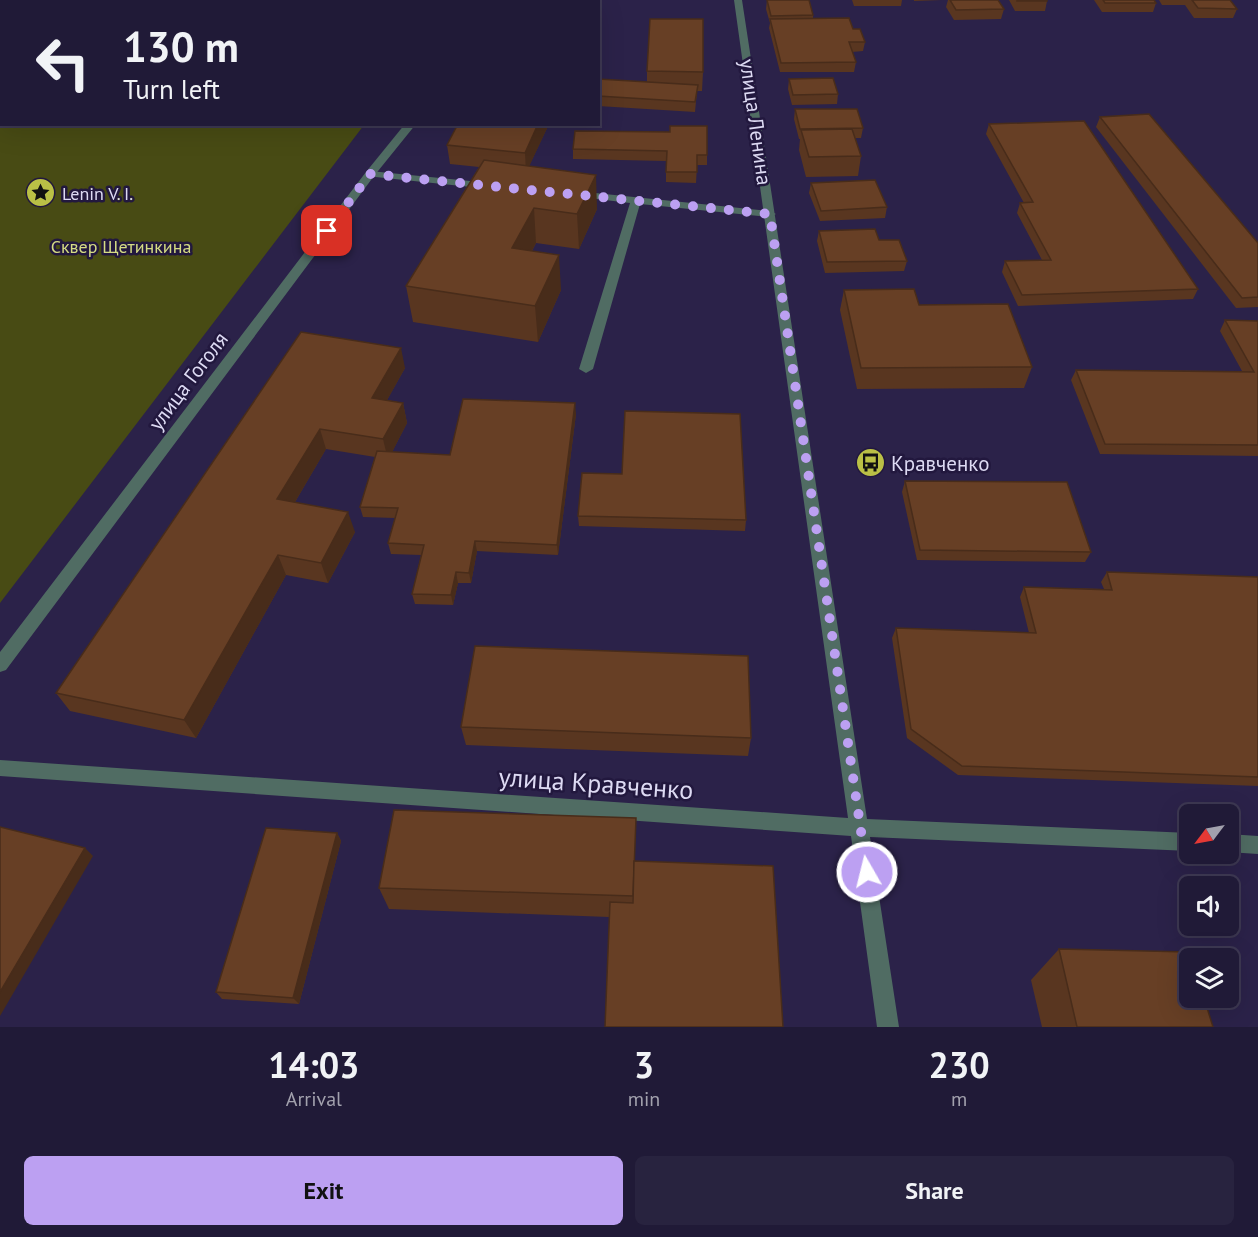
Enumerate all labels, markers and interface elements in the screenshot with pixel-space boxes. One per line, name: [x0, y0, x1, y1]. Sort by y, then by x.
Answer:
text: 130 m: [123, 19, 239, 74]
icon: left: [24, 24, 102, 102]
street label: улица Ленина: [734, 57, 778, 187]
text: Turn left: [123, 72, 220, 106]
place icon: Lenin V. I.: [25, 177, 57, 209]
place label: Lenin V. I.: [62, 182, 133, 205]
pin: [301, 205, 352, 256]
icon: arrive: [310, 214, 343, 247]
park label: Сквер Щетинкина: [51, 235, 191, 258]
street label: улица Гоголя: [142, 326, 234, 436]
bus stop icon: Кравченко: [854, 447, 886, 479]
place label: Кравченко: [891, 450, 989, 477]
street label: улица Кравченко: [498, 760, 694, 806]
north arrow: [1179, 804, 1239, 864]
map controls: [1179, 804, 1239, 1008]
position arrow: [835, 840, 899, 904]
button: sound: [1179, 876, 1239, 936]
button: layers: [1179, 948, 1239, 1008]
text: 14:03: [268, 1041, 360, 1088]
text: 3: [634, 1041, 654, 1088]
text: 230: [929, 1041, 990, 1088]
text: Arrival: [286, 1086, 342, 1112]
text: min: [628, 1086, 660, 1112]
text: m: [951, 1086, 967, 1112]
button: Exit: [24, 1156, 623, 1225]
button: Share: [635, 1156, 1234, 1225]

